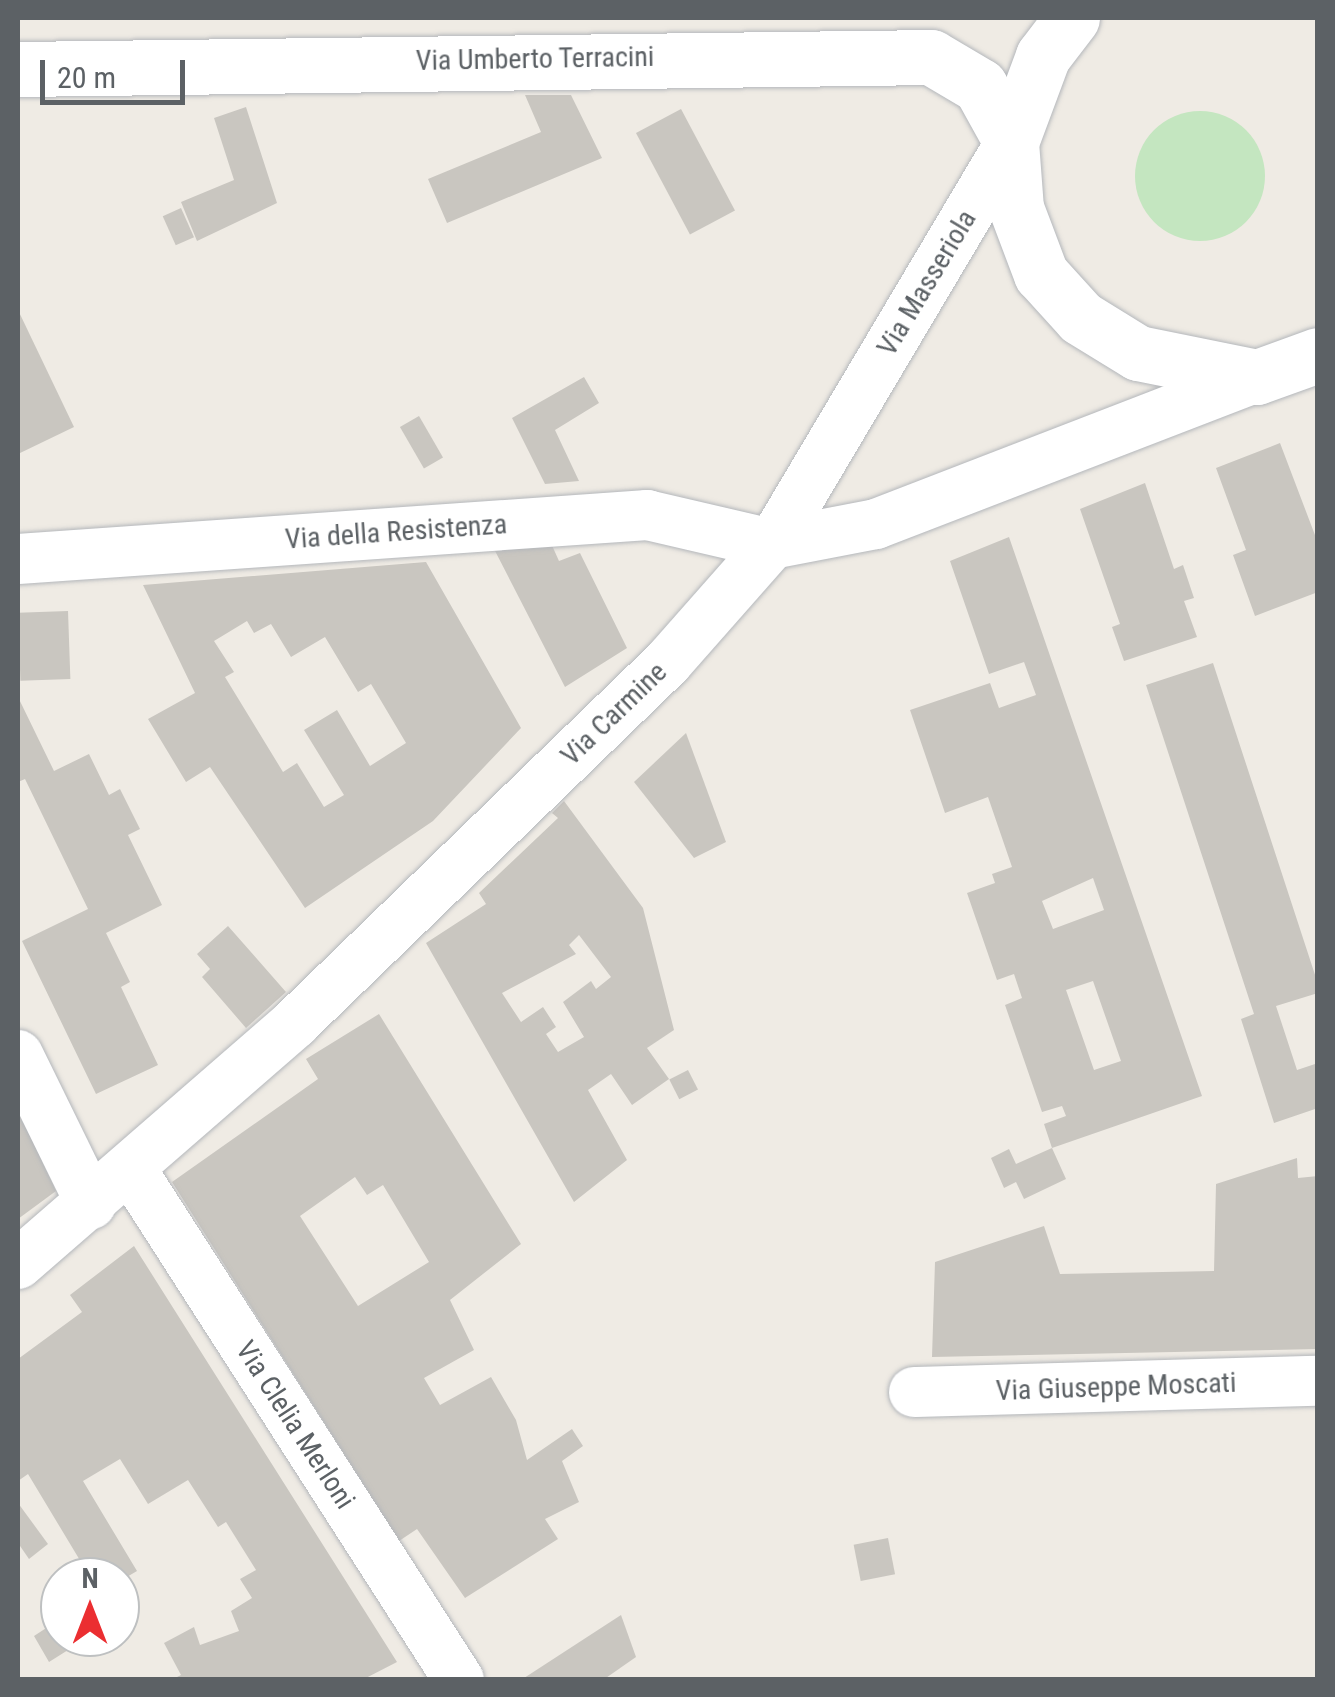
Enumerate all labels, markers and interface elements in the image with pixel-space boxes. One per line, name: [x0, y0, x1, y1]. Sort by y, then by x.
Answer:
scale bar: [45, 40, 190, 102]
street label: Via Umberto Terracini: [415, 40, 655, 78]
text: 20 m: [57, 60, 116, 95]
street label: Via Masseriola: [870, 204, 984, 362]
street label: Via della Resistenza: [284, 507, 508, 557]
street label: Via Carmine: [554, 655, 674, 773]
street label: Via Clelia Merloni: [228, 1335, 362, 1515]
street label: Via Giuseppe Moscati: [995, 1366, 1237, 1408]
north arrow: [40, 1557, 140, 1657]
text: N: [81, 1562, 99, 1595]

